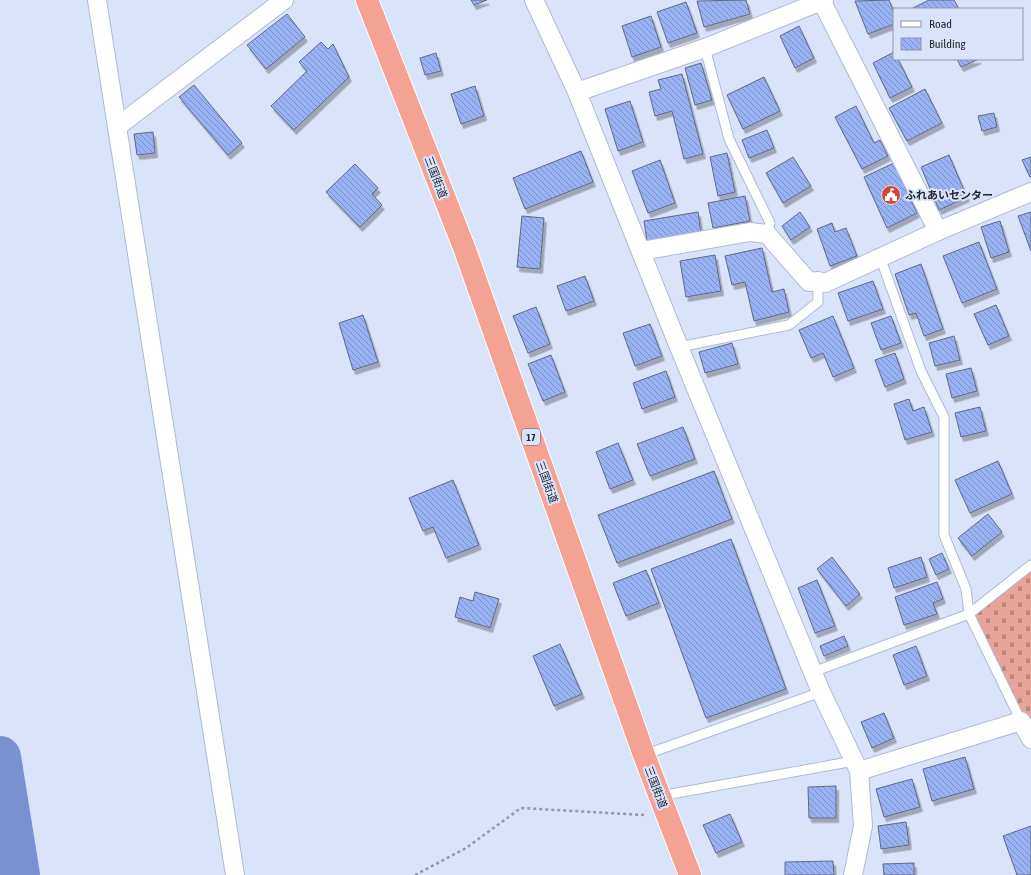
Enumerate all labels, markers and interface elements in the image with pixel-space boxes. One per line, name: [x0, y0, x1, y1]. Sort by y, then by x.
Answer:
legend: [893, 8, 1023, 60]
text: Road: [929, 17, 952, 31]
text: Building: [929, 37, 967, 51]
street label: 三国街道: [423, 154, 449, 200]
public building icon: ふれあいセンター: [880, 184, 902, 206]
place label: ふれあいセンター: [905, 189, 993, 201]
road number: 17: [522, 429, 540, 445]
street label: 三国街道: [534, 459, 560, 505]
street label: 三国街道: [643, 764, 669, 810]

